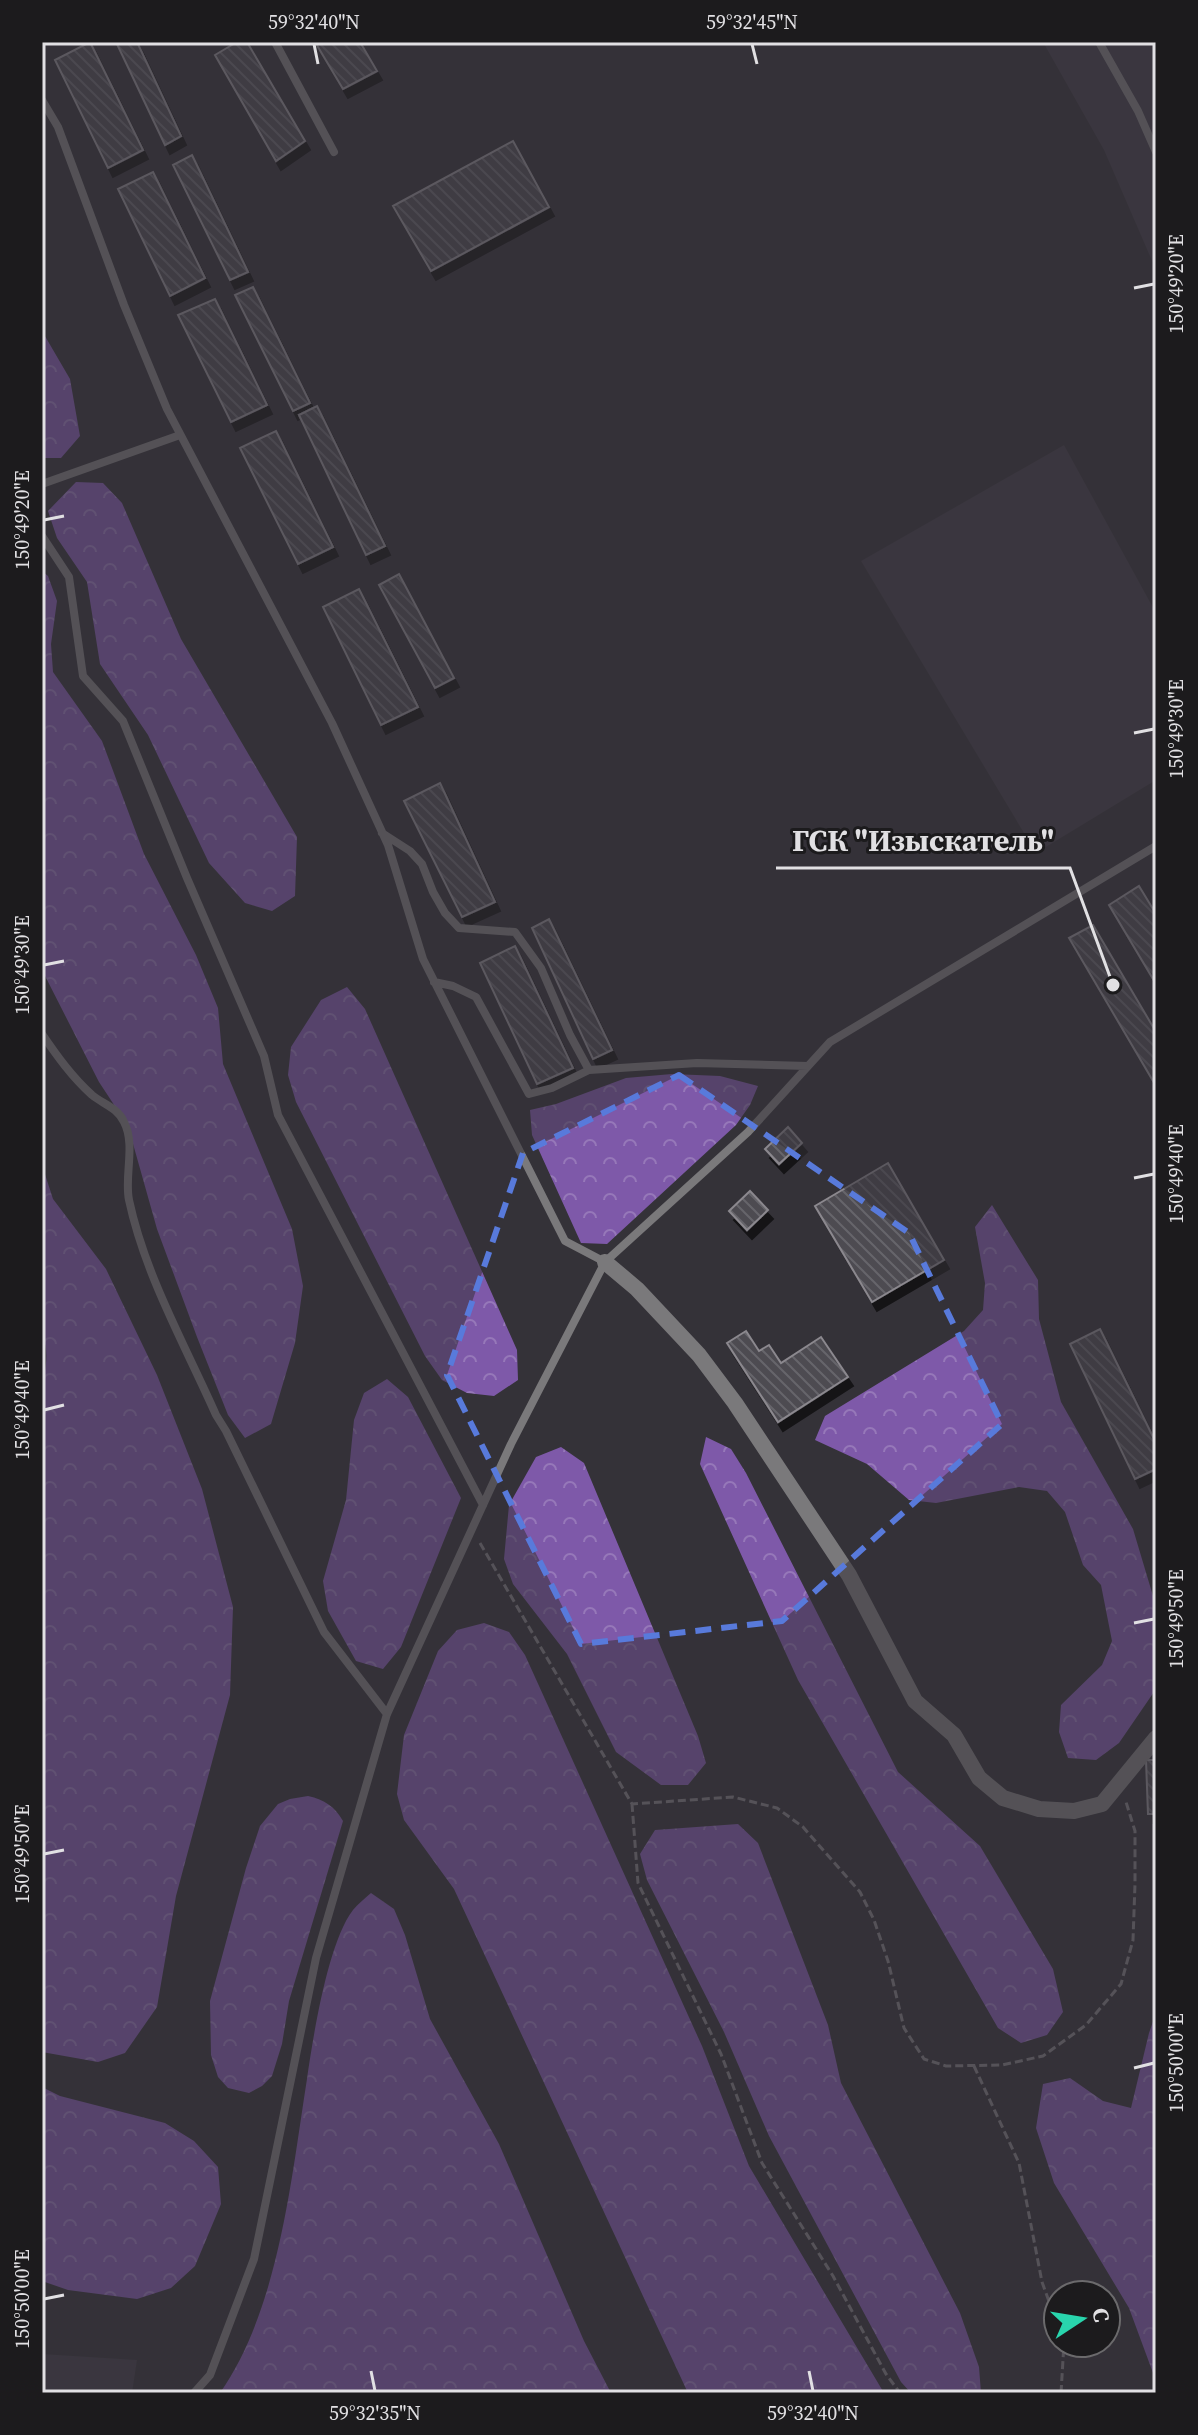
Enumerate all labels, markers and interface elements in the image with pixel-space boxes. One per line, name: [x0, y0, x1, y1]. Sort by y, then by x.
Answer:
text: 59°32'40"N: [268, 8, 360, 36]
text: 59°32'45"N: [706, 8, 798, 36]
text: 150°49'20"E: [1162, 234, 1190, 334]
text: 150°49'20"E: [8, 470, 36, 570]
text: 150°49'30"E: [1162, 679, 1190, 779]
callout: ГСК "Изыскатель": [776, 814, 1070, 868]
text: ГСК "Изыскатель": [792, 820, 1054, 861]
text: 150°49'30"E: [8, 915, 36, 1015]
text: 150°49'40"E: [1162, 1124, 1190, 1224]
text: 150°49'40"E: [8, 1360, 36, 1460]
text: 150°49'50"E: [1162, 1569, 1190, 1669]
text: 150°49'50"E: [8, 1804, 36, 1904]
text: 150°50'00"E: [1162, 2013, 1190, 2113]
text: 150°50'00"E: [8, 2249, 36, 2349]
north arrow: [1042, 2279, 1122, 2359]
text: С: [1085, 2305, 1118, 2325]
text: 59°32'35"N: [329, 2399, 421, 2427]
text: 59°32'40"N: [767, 2399, 859, 2427]

